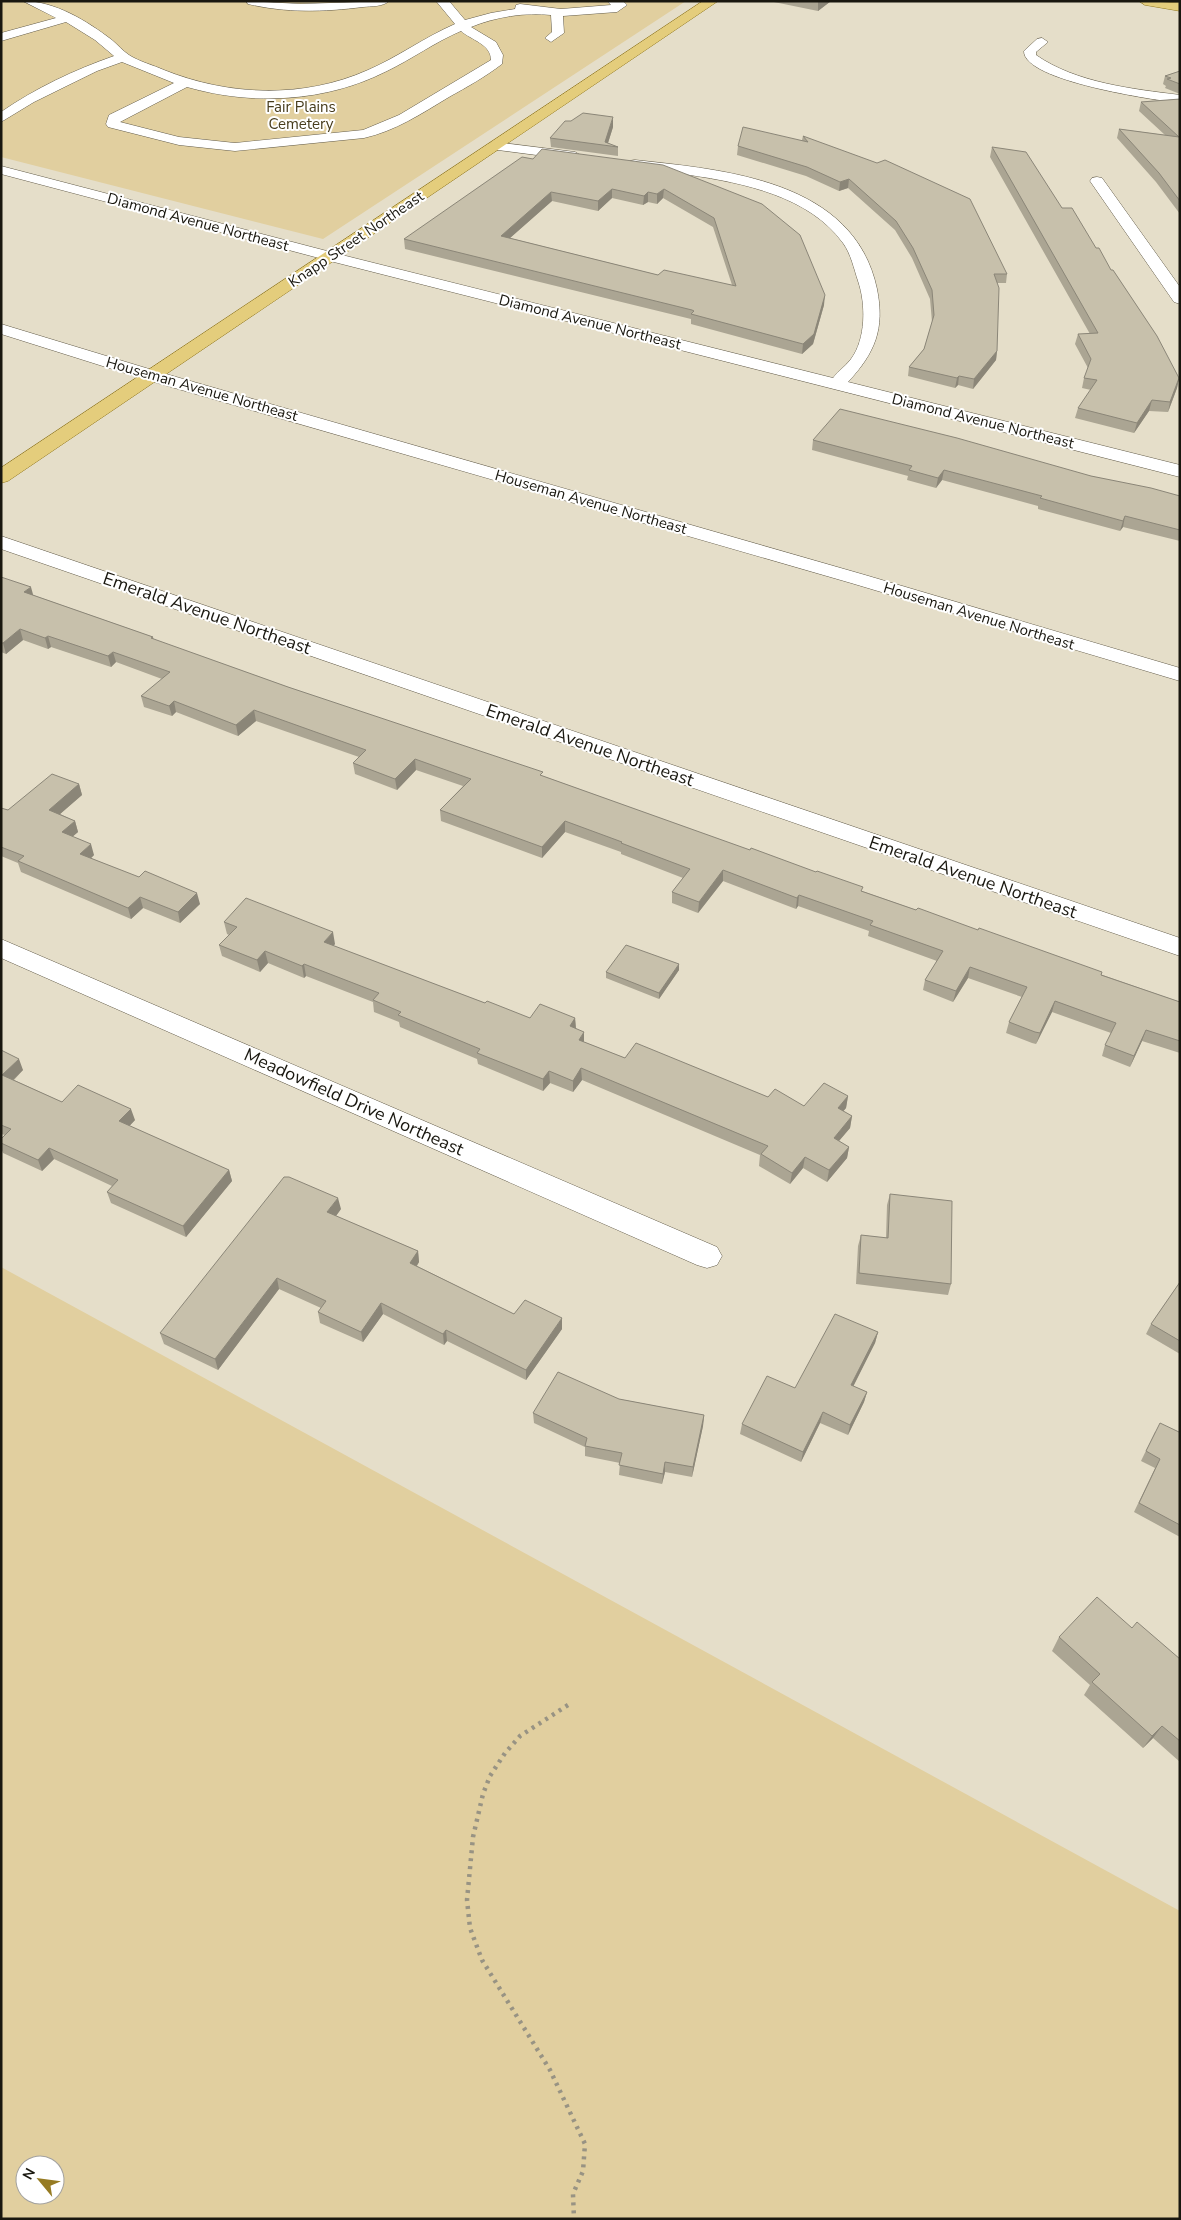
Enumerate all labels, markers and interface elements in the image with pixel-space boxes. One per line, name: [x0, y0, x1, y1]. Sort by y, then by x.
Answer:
park label: Fair Plains Cemetery: [266, 97, 336, 134]
street label: Knapp Street Northeast: [284, 186, 428, 292]
street label: Diamond Avenue Northeast: [105, 188, 292, 256]
street label: Diamond Avenue Northeast: [497, 290, 684, 355]
street label: Houseman Avenue Northeast: [104, 352, 301, 426]
street label: Diamond Avenue Northeast: [890, 389, 1077, 454]
street label: Houseman Avenue Northeast: [493, 465, 690, 539]
street label: Emerald Avenue Northeast: [100, 566, 315, 660]
street label: Houseman Avenue Northeast: [881, 577, 1078, 655]
street label: Emerald Avenue Northeast: [483, 698, 698, 792]
street label: Emerald Avenue Northeast: [866, 830, 1081, 924]
street label: Meadowfield Drive Northeast: [240, 1043, 468, 1162]
north arrow: [15, 2155, 65, 2205]
text: N: [18, 2165, 40, 2183]

